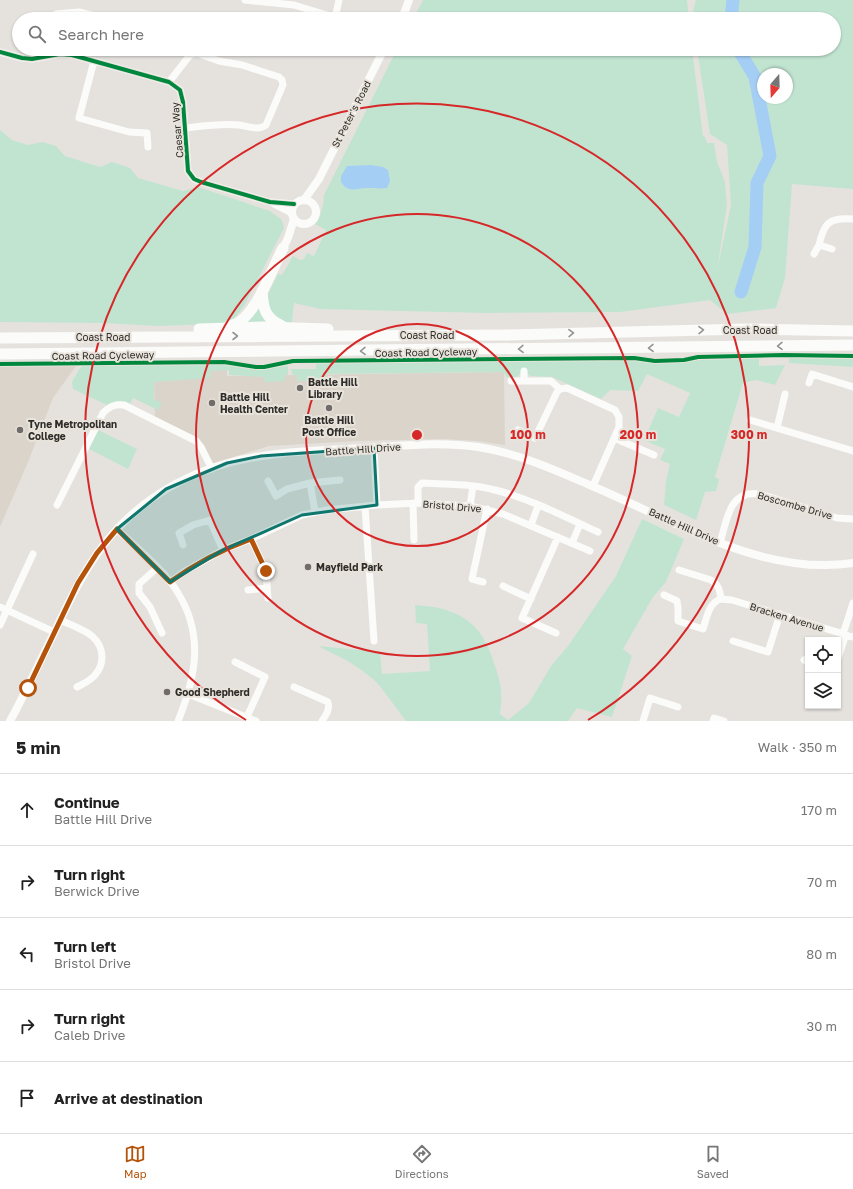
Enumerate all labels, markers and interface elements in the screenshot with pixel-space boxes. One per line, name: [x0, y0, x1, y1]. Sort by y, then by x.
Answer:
search box: [12, 12, 841, 56]
icon: search: [26, 23, 48, 45]
text: Search here: [58, 25, 144, 43]
north arrow: [757, 68, 793, 104]
street label: St Peter's Road: [329, 79, 373, 149]
street label: Caesar Way: [169, 101, 185, 158]
street label: Coast Road: [723, 324, 777, 336]
one-way arrow: [698, 326, 704, 335]
street label: Coast Road: [400, 329, 454, 341]
one-way arrow: [568, 329, 574, 337]
street label: Coast Road: [76, 331, 130, 343]
one-way arrow: [232, 332, 238, 340]
one-way arrow: [777, 342, 783, 350]
one-way arrow: [648, 344, 654, 352]
street label: Coast Road Cycleway: [375, 345, 478, 359]
one-way arrow: [518, 345, 524, 353]
one-way arrow: [360, 347, 366, 355]
street label: Coast Road Cycleway: [52, 348, 155, 362]
place label: Battle Hill Library: [308, 376, 358, 400]
marker: Battle Hill Library: [295, 383, 305, 393]
place label: Battle Hill Health Center: [220, 391, 288, 415]
marker: Battle Hill Health Center: [207, 398, 217, 408]
marker: Battle Hill Post Office: [324, 403, 334, 413]
place label: Battle Hill Post Office: [302, 414, 356, 438]
place label: Tyne Metropolitan College: [28, 418, 117, 442]
marker: Tyne Metropolitan College: [15, 425, 25, 435]
text: 100 m: [510, 427, 546, 442]
text: 200 m: [620, 427, 656, 442]
text: 300 m: [731, 427, 767, 442]
centre of rings: [410, 428, 424, 442]
street label: Battle Hill Drive: [325, 440, 401, 458]
street label: Boscombe Drive: [756, 489, 834, 522]
street label: Bristol Drive: [422, 497, 482, 515]
street label: Battle Hill Drive: [647, 505, 721, 547]
place label: Mayfield Park: [316, 561, 383, 573]
route end: [257, 562, 275, 580]
marker: Mayfield Park: [303, 562, 313, 572]
street label: Bracken Avenue: [749, 600, 826, 634]
map controls: [805, 637, 841, 709]
button: locate: [805, 637, 841, 673]
button: layers: [805, 673, 841, 709]
route start: [19, 679, 37, 697]
place label: Good Shepherd: [175, 686, 250, 698]
marker: Good Shepherd: [162, 687, 172, 697]
text: 5 min: [16, 737, 60, 758]
text: Walk · 350 m: [758, 739, 837, 755]
text: Continue: [54, 793, 120, 811]
icon: ahead: [16, 799, 38, 821]
text: 170 m: [801, 802, 837, 818]
text: Battle Hill Drive: [54, 811, 152, 827]
text: Turn right: [54, 865, 125, 883]
icon: right: [16, 871, 38, 893]
text: 70 m: [807, 874, 837, 890]
text: Berwick Drive: [54, 883, 140, 899]
text: Turn left: [54, 937, 116, 955]
icon: left: [16, 943, 38, 965]
text: 80 m: [806, 946, 837, 962]
text: Bristol Drive: [54, 955, 131, 971]
text: Turn right: [54, 1009, 125, 1027]
icon: right: [16, 1015, 38, 1037]
text: 30 m: [807, 1018, 837, 1034]
text: Caleb Drive: [54, 1027, 125, 1043]
icon: arrive: [16, 1087, 38, 1109]
text: Arrive at destination: [54, 1089, 203, 1107]
tab: Map: [124, 1143, 147, 1180]
tab: Directions: [395, 1143, 449, 1180]
tab: Saved: [697, 1143, 729, 1180]

